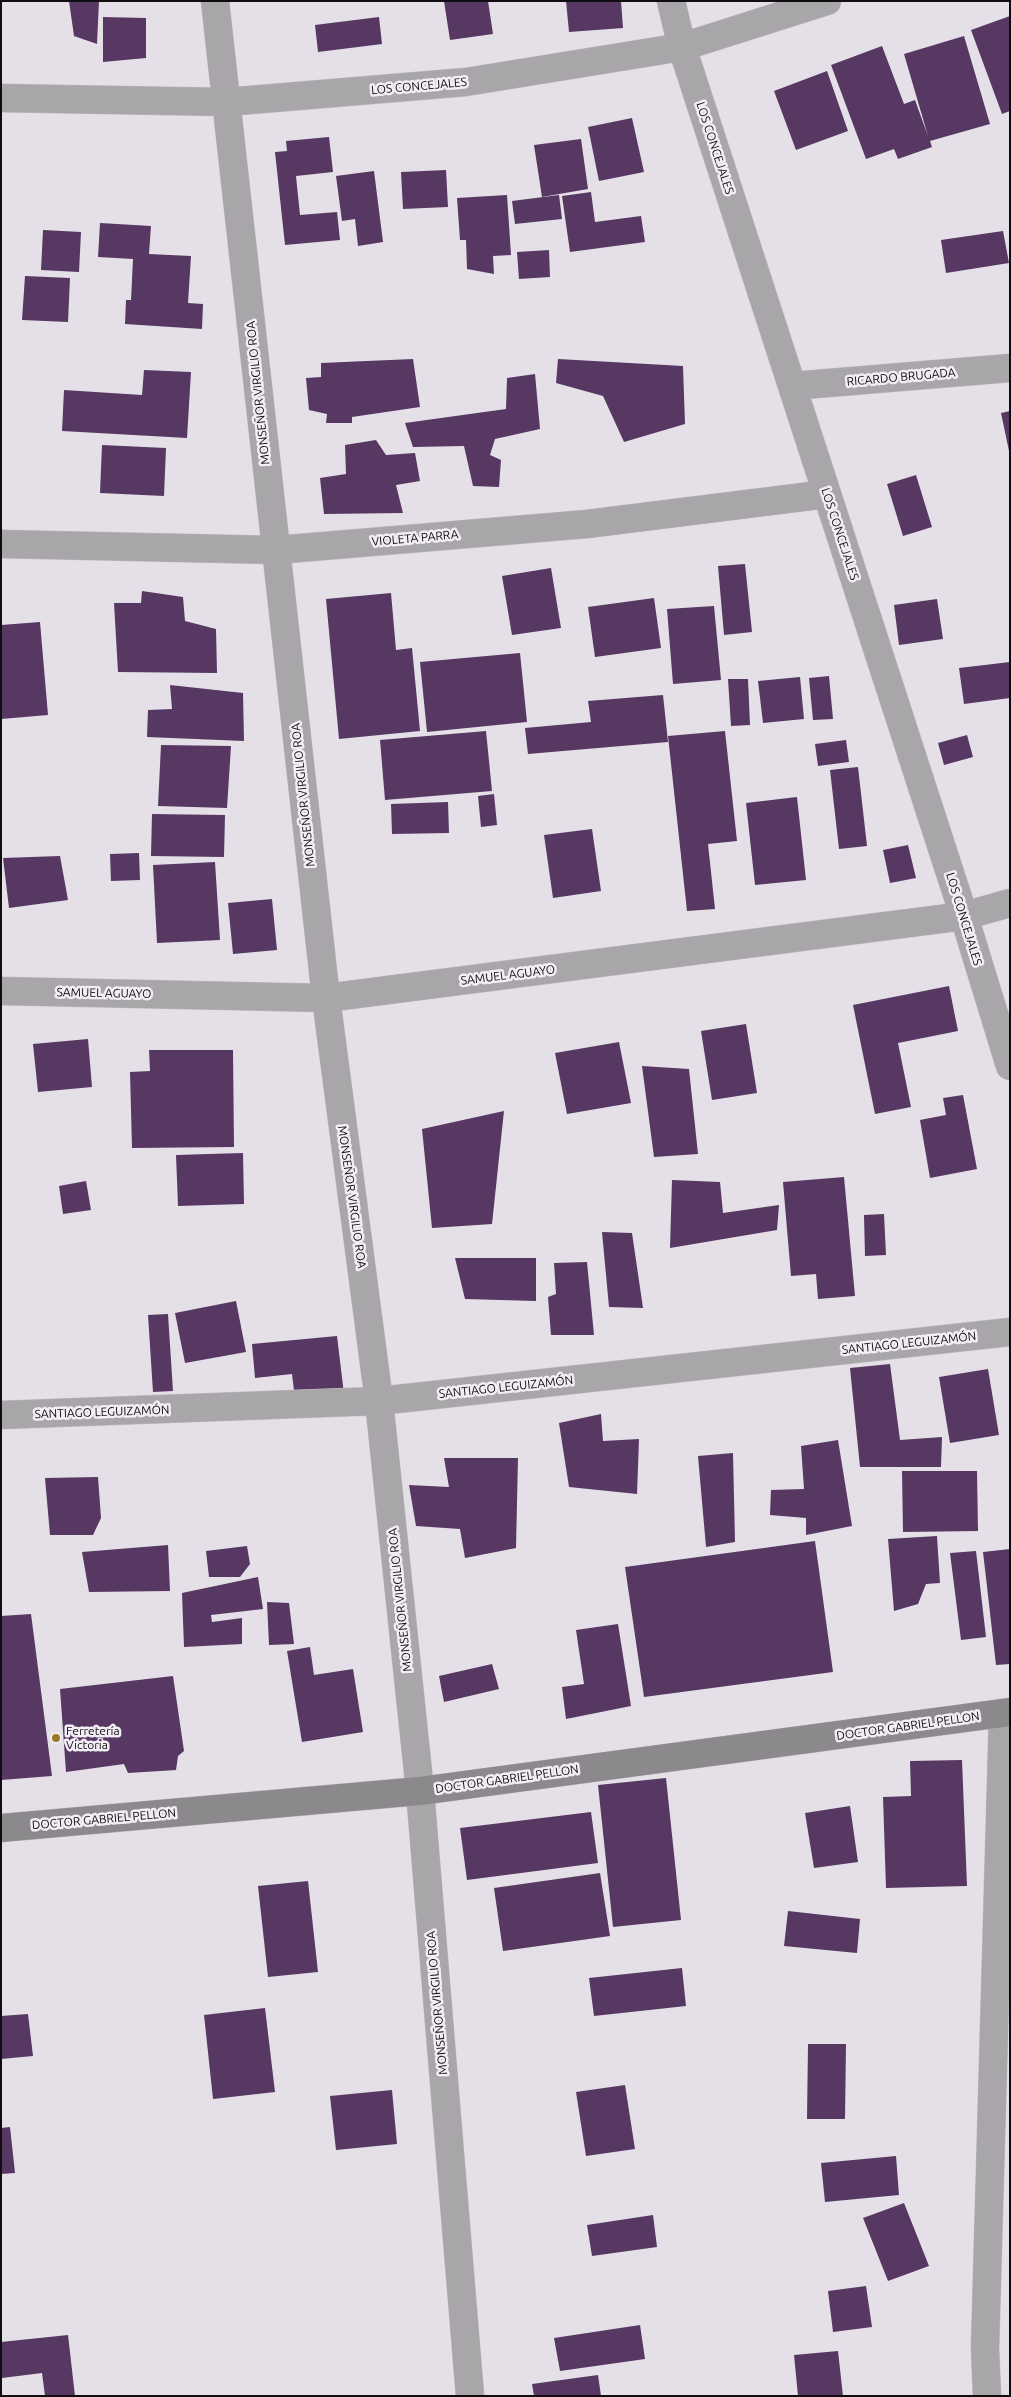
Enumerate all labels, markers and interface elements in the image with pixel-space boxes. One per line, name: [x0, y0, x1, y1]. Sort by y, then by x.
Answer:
street label: LOS CONCEJALES: [370, 75, 468, 97]
street label: LOS CONCEJALES: [693, 100, 737, 196]
street label: MONSEÑOR VIRGILIO ROA: [243, 321, 273, 465]
street label: RICARDO BRUGADA: [846, 365, 956, 389]
street label: LOS CONCEJALES: [818, 486, 862, 582]
street label: VIOLETA PARRA: [371, 527, 459, 549]
street label: MONSEÑOR VIRGILIO ROA: [288, 723, 318, 867]
street label: LOS CONCEJALES: [943, 871, 985, 967]
street label: SAMUEL AGUAYO: [460, 962, 556, 988]
street label: SAMUEL AGUAYO: [56, 985, 152, 1001]
street label: MONSEÑOR VIRGILIO ROA: [335, 1125, 369, 1269]
street label: SANTIAGO LEGUIZAMÓN: [841, 1329, 977, 1357]
street label: SANTIAGO LEGUIZAMÓN: [438, 1373, 574, 1401]
street label: SANTIAGO LEGUIZAMÓN: [34, 1402, 170, 1422]
street label: MONSEÑOR VIRGILIO ROA: [385, 1528, 415, 1672]
street label: DOCTOR GABRIEL PELLON: [835, 1709, 981, 1743]
place label: Ferretería Victoria: [66, 1724, 120, 1752]
marker: Ferretería Victoria: [50, 1732, 62, 1744]
street label: DOCTOR GABRIEL PELLON: [434, 1762, 580, 1796]
street label: DOCTOR GABRIEL PELLON: [31, 1806, 177, 1832]
street label: MONSEÑOR VIRGILIO ROA: [424, 1931, 450, 2075]

